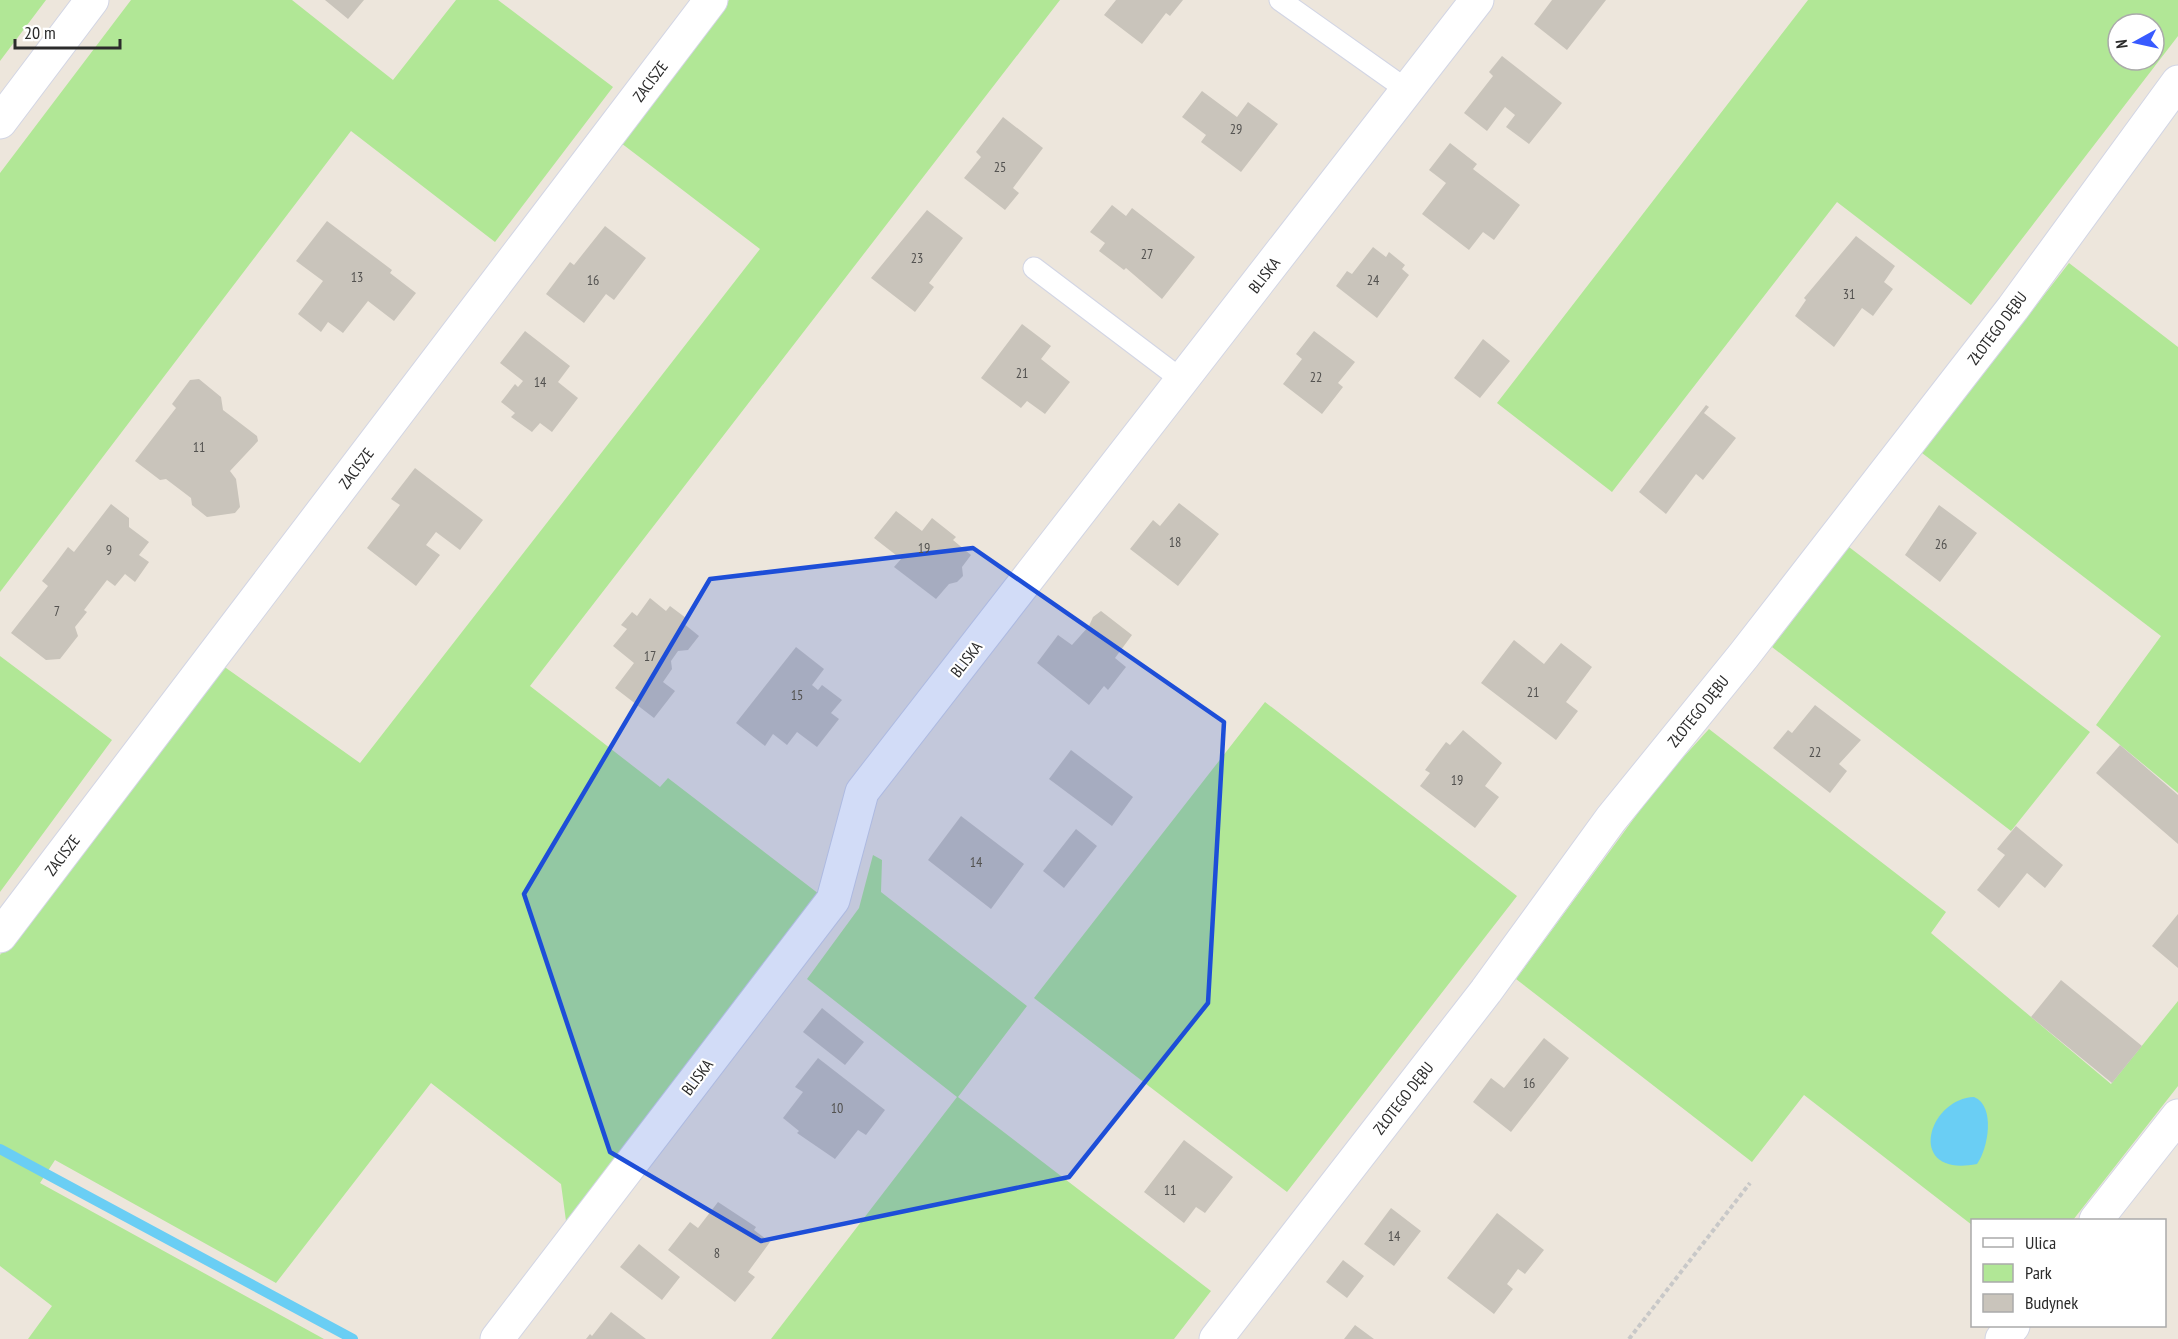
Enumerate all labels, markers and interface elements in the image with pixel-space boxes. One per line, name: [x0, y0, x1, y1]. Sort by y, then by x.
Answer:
scale bar: [15, 12, 120, 50]
north arrow: [2106, 12, 2166, 72]
text: 20 m: [24, 21, 56, 44]
text: N: [2111, 38, 2132, 50]
street label: ZACISZE: [628, 57, 672, 105]
house number: 29: [1230, 120, 1242, 138]
house number: 25: [994, 158, 1006, 176]
house number: 27: [1141, 245, 1153, 263]
house number: 23: [911, 249, 923, 267]
street label: BLISKA: [1244, 253, 1284, 297]
house number: 13: [351, 268, 363, 286]
house number: 16: [587, 271, 599, 289]
house number: 24: [1367, 271, 1380, 289]
house number: 31: [1843, 285, 1855, 303]
street label: ZŁOTEGO DĘBU: [1963, 288, 2031, 368]
house number: 21: [1016, 364, 1028, 382]
house number: 22: [1310, 368, 1322, 386]
house number: 14: [534, 373, 547, 391]
house number: 11: [193, 438, 205, 456]
street label: ZACISZE: [334, 444, 378, 492]
house number: 18: [1169, 533, 1181, 551]
house number: 26: [1935, 535, 1947, 553]
house number: 19: [918, 539, 930, 557]
house number: 9: [106, 541, 112, 559]
house number: 7: [54, 602, 60, 620]
street label: BLISKA: [946, 637, 986, 681]
house number: 17: [644, 647, 656, 665]
street label: ZŁOTEGO DĘBU: [1663, 671, 1733, 751]
house number: 21: [1527, 683, 1539, 701]
house number: 15: [791, 686, 803, 704]
house number: 22: [1809, 743, 1821, 761]
house number: 19: [1451, 771, 1463, 789]
street label: ZACISZE: [40, 831, 84, 879]
house number: 14: [970, 853, 983, 871]
street label: BLISKA: [677, 1055, 717, 1099]
street label: ZŁOTEGO DĘBU: [1369, 1058, 1437, 1138]
house number: 16: [1523, 1074, 1535, 1092]
house number: 10: [831, 1099, 843, 1117]
house number: 11: [1164, 1181, 1176, 1199]
legend: [1971, 1219, 2166, 1327]
house number: 14: [1388, 1227, 1401, 1245]
text: Ulica: [2025, 1231, 2056, 1254]
house number: 8: [714, 1244, 720, 1262]
text: Park: [2025, 1261, 2052, 1284]
text: Budynek: [2025, 1291, 2078, 1314]

